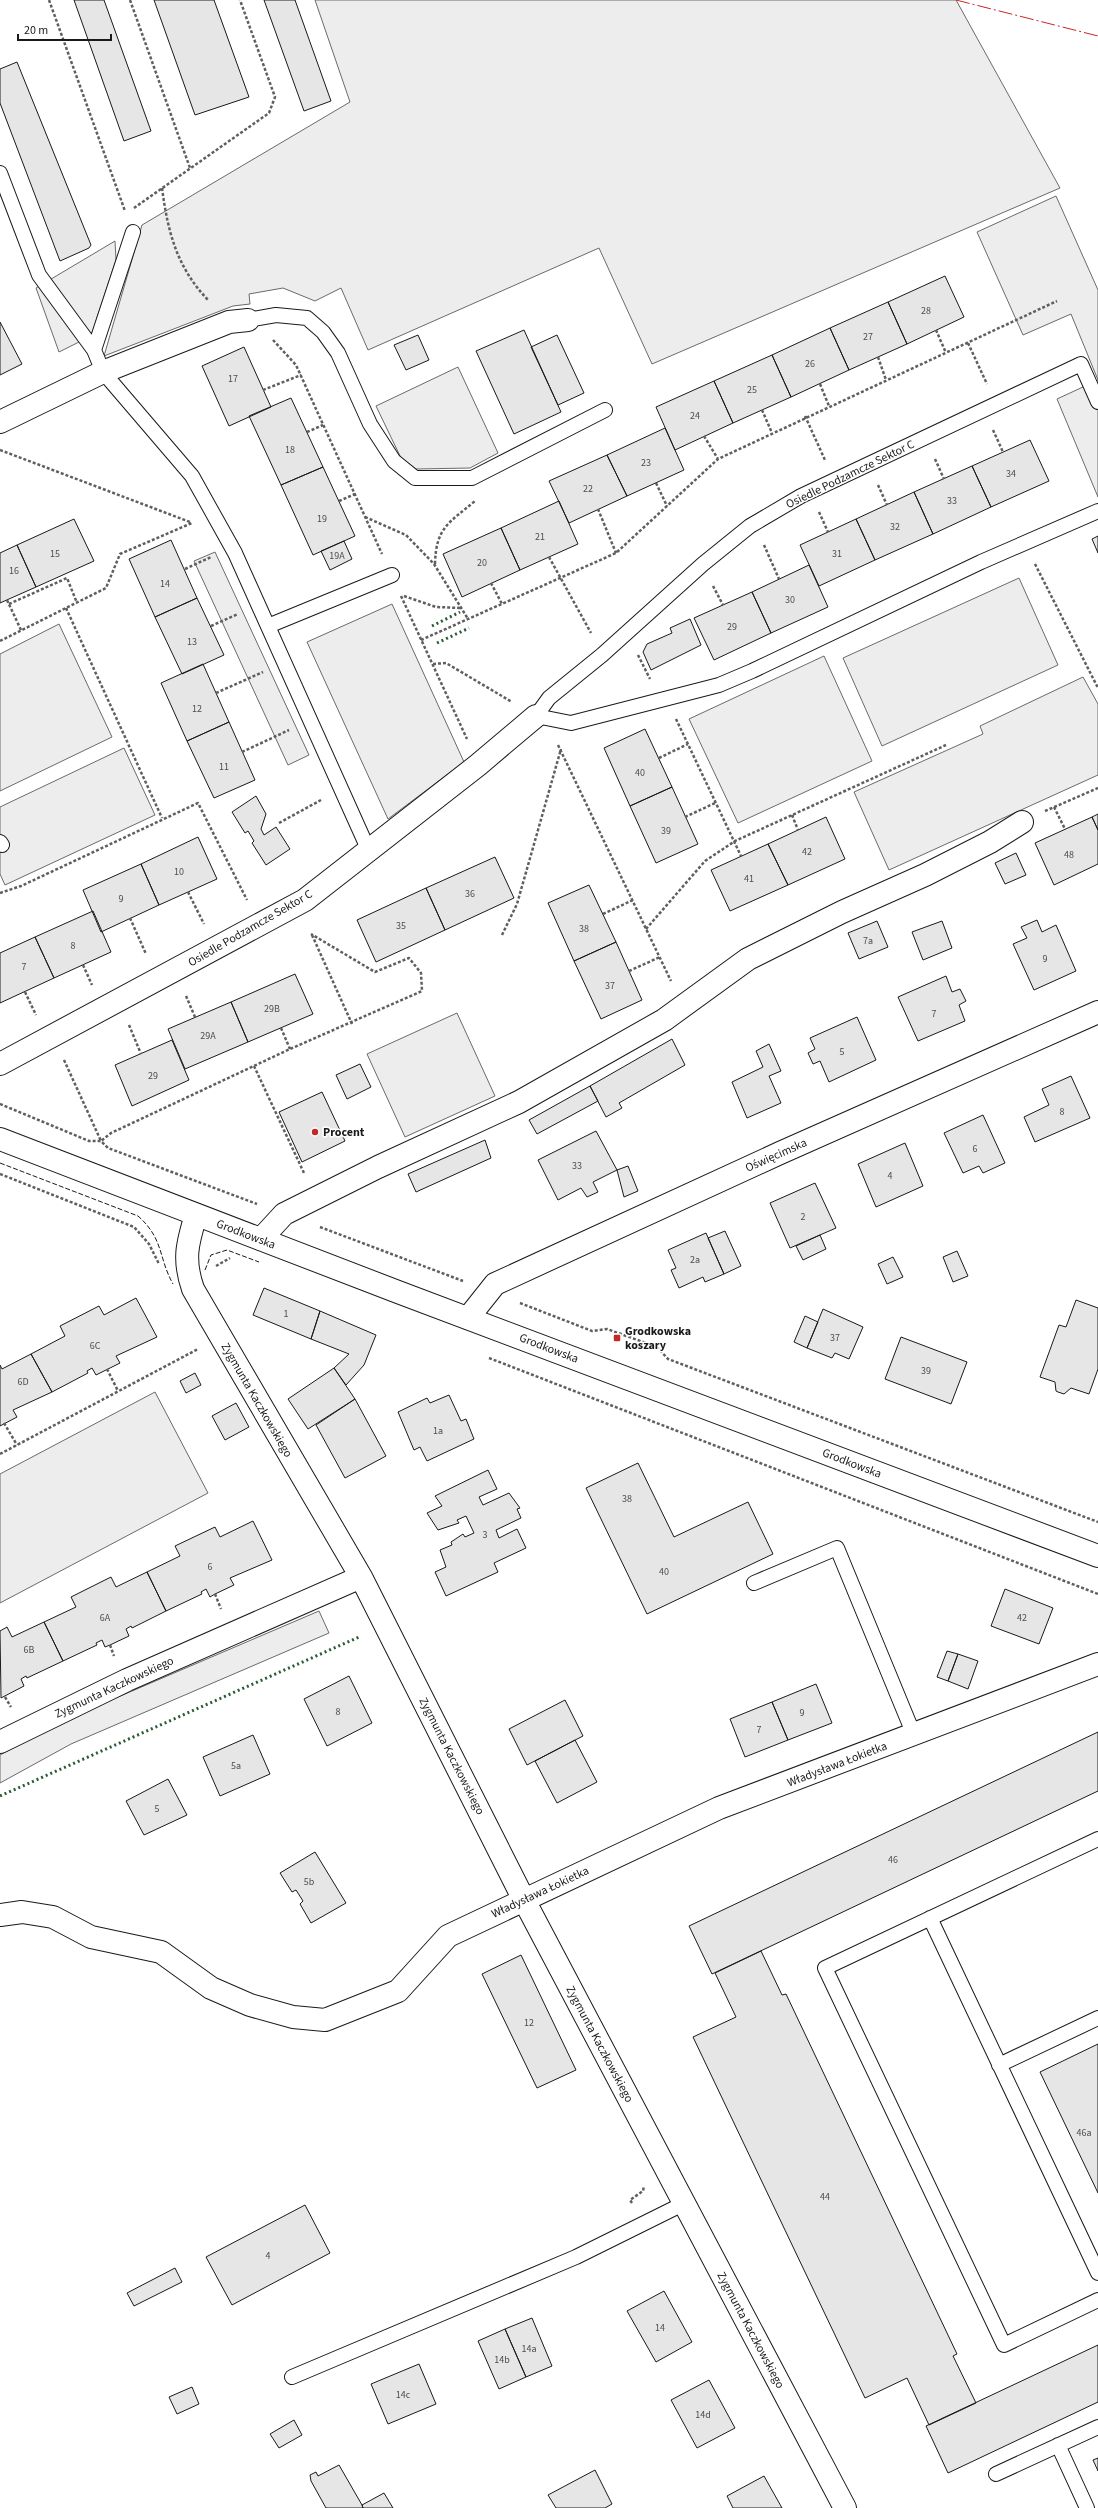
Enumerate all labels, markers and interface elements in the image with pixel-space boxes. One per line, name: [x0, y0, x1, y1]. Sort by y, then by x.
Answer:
scale bar: [18, 16, 111, 42]
text: 20 m: [24, 22, 48, 39]
house number: 28: [921, 304, 931, 318]
house number: 27: [863, 330, 873, 344]
house number: 26: [805, 357, 815, 371]
house number: 17: [228, 372, 238, 386]
house number: 25: [747, 383, 757, 397]
house number: 24: [690, 409, 700, 423]
street label: Osiedle Podzamcze Sektor C: [783, 436, 917, 513]
house number: 18: [285, 443, 295, 457]
house number: 23: [641, 456, 651, 470]
house number: 34: [1006, 467, 1016, 481]
house number: 22: [583, 482, 593, 496]
house number: 33: [947, 494, 957, 508]
house number: 19: [317, 512, 327, 526]
house number: 32: [890, 520, 900, 534]
house number: 21: [535, 530, 545, 544]
house number: 15: [50, 547, 60, 561]
house number: 31: [832, 547, 842, 561]
house number: 19A: [329, 549, 345, 563]
house number: 20: [477, 556, 487, 570]
house number: 16: [9, 564, 19, 578]
house number: 14: [160, 577, 170, 591]
house number: 30: [785, 593, 795, 607]
house number: 29: [727, 620, 737, 634]
house number: 13: [187, 635, 197, 649]
house number: 12: [192, 702, 202, 716]
house number: 11: [219, 760, 229, 774]
house number: 40: [635, 766, 645, 780]
house number: 39: [661, 824, 671, 838]
house number: 42: [802, 845, 812, 859]
house number: 48: [1064, 848, 1074, 862]
house number: 10: [174, 865, 184, 879]
house number: 41: [744, 872, 754, 886]
street label: Osiedle Podzamcze Sektor C: [185, 886, 316, 971]
house number: 36: [465, 887, 475, 901]
house number: 9: [119, 892, 124, 906]
house number: 35: [396, 919, 406, 933]
house number: 38: [579, 922, 589, 936]
house number: 7a: [863, 934, 873, 948]
house number: 8: [71, 939, 76, 953]
house number: 9: [1043, 952, 1048, 966]
house number: 7: [22, 960, 27, 974]
house number: 37: [605, 979, 615, 993]
house number: 29B: [264, 1002, 280, 1016]
house number: 7: [932, 1007, 937, 1021]
house number: 29A: [200, 1029, 216, 1043]
house number: 5: [840, 1045, 845, 1059]
house number: 29: [148, 1069, 158, 1083]
house number: 8: [1060, 1105, 1065, 1119]
place label: Procent: [323, 1124, 365, 1141]
marker: Procent: [310, 1127, 320, 1137]
street label: Oświęcimska: [743, 1134, 810, 1177]
house number: 6: [973, 1142, 978, 1156]
house number: 33: [572, 1159, 582, 1173]
house number: 4: [888, 1169, 893, 1183]
house number: 2: [801, 1210, 806, 1224]
street label: Grodkowska: [214, 1215, 278, 1254]
house number: 2a: [690, 1253, 700, 1267]
house number: 1: [284, 1307, 289, 1321]
place label: Grodkowska koszary: [625, 1323, 691, 1354]
street label: Grodkowska: [517, 1329, 581, 1368]
house number: 37: [830, 1331, 840, 1345]
marker: Grodkowska koszary: [612, 1333, 622, 1343]
house number: 6C: [90, 1339, 101, 1353]
street label: Zygmunta Kaczkowskiego: [217, 1340, 296, 1461]
house number: 39: [921, 1364, 931, 1378]
house number: 6D: [17, 1375, 29, 1389]
house number: 1a: [433, 1424, 443, 1438]
street label: Grodkowska: [820, 1444, 884, 1483]
house number: 38: [622, 1492, 632, 1506]
house number: 3: [483, 1528, 488, 1542]
house number: 6: [208, 1560, 213, 1574]
house number: 40: [659, 1565, 669, 1579]
house number: 6A: [100, 1611, 111, 1625]
house number: 42: [1017, 1611, 1027, 1625]
house number: 6B: [24, 1643, 35, 1657]
street label: Zygmunta Kaczkowskiego: [52, 1652, 177, 1723]
street label: Zygmunta Kaczkowskiego: [415, 1695, 489, 1818]
house number: 8: [336, 1705, 341, 1719]
house number: 9: [800, 1706, 805, 1720]
house number: 7: [757, 1723, 762, 1737]
street label: Władysława Łokietka: [785, 1738, 890, 1791]
house number: 5a: [231, 1759, 241, 1773]
house number: 5: [155, 1802, 160, 1816]
house number: 46: [888, 1853, 898, 1867]
street label: Władysława Łokietka: [489, 1862, 592, 1923]
house number: 5b: [304, 1875, 315, 1889]
street label: Zygmunta Kaczkowskiego: [562, 1983, 638, 2105]
house number: 12: [524, 2016, 534, 2030]
house number: 46a: [1077, 2126, 1091, 2140]
house number: 44: [820, 2190, 830, 2204]
house number: 4: [266, 2249, 271, 2263]
street label: Zygmunta Kaczkowskiego: [713, 2269, 789, 2391]
house number: 14: [655, 2321, 665, 2335]
house number: 14a: [522, 2342, 536, 2356]
house number: 14b: [494, 2353, 510, 2367]
house number: 14c: [396, 2388, 411, 2402]
house number: 14d: [695, 2408, 711, 2422]

